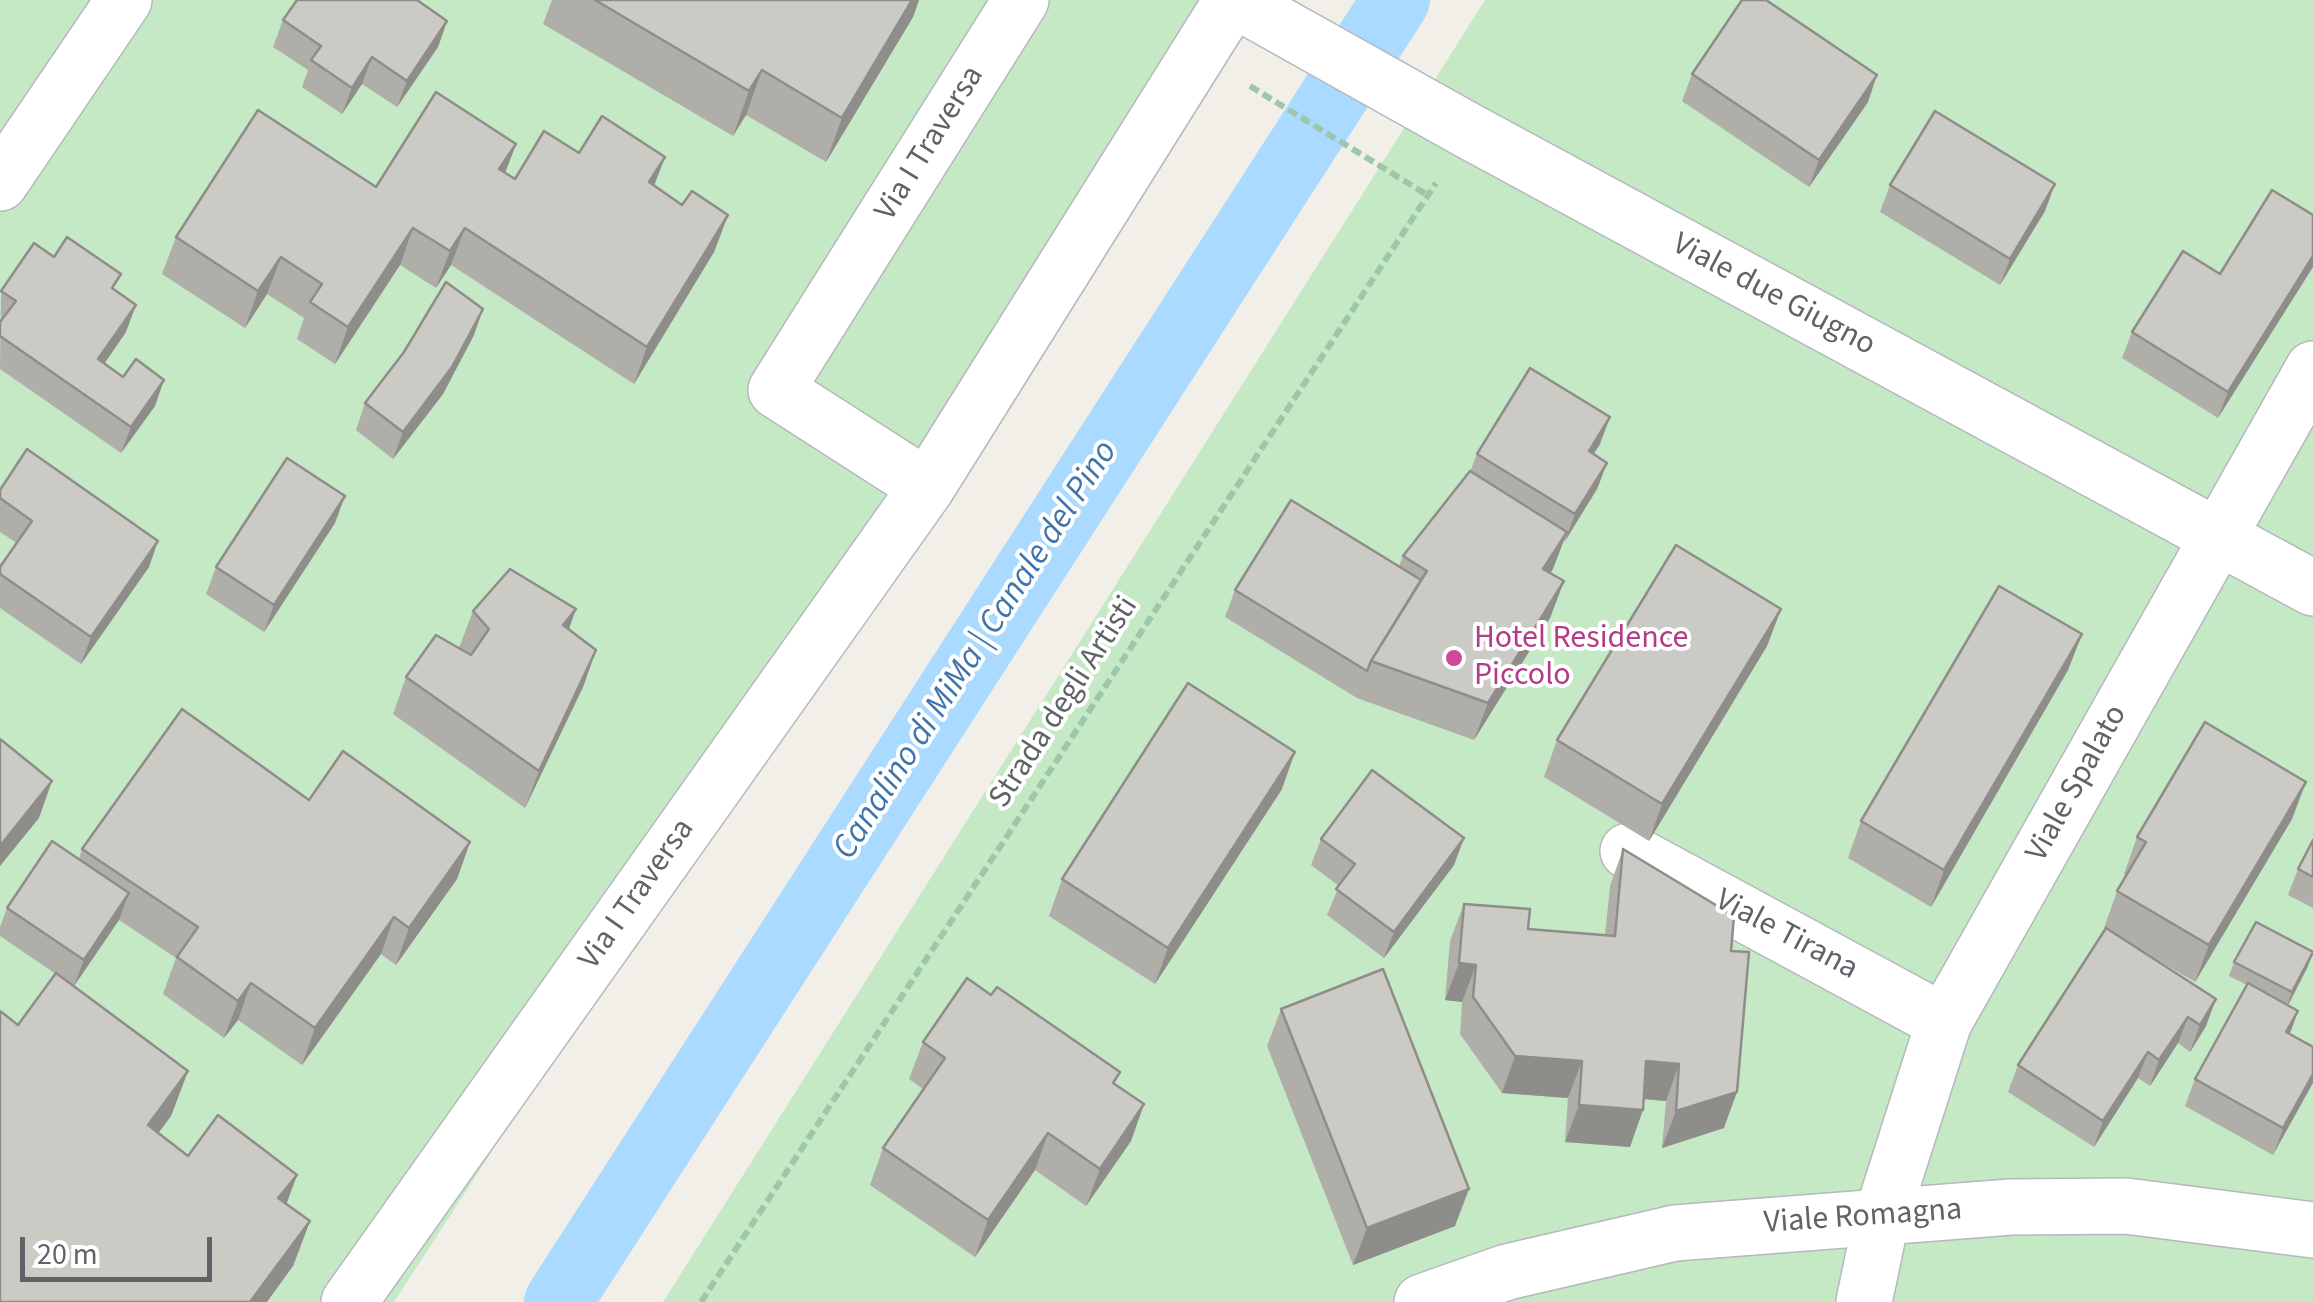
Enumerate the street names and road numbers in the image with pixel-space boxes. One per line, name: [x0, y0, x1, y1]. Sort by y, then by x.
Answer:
street label: Via I Traversa: [868, 60, 994, 228]
street label: Viale due Giugno: [1665, 226, 1881, 366]
street label: Strada degli Artisti: [982, 590, 1148, 816]
street label: Viale Spalato: [2019, 699, 2137, 869]
street label: Via I Traversa: [572, 812, 704, 978]
street label: Viale Tirana: [1708, 882, 1864, 990]
street label: Viale Romagna: [1763, 1192, 1963, 1244]

